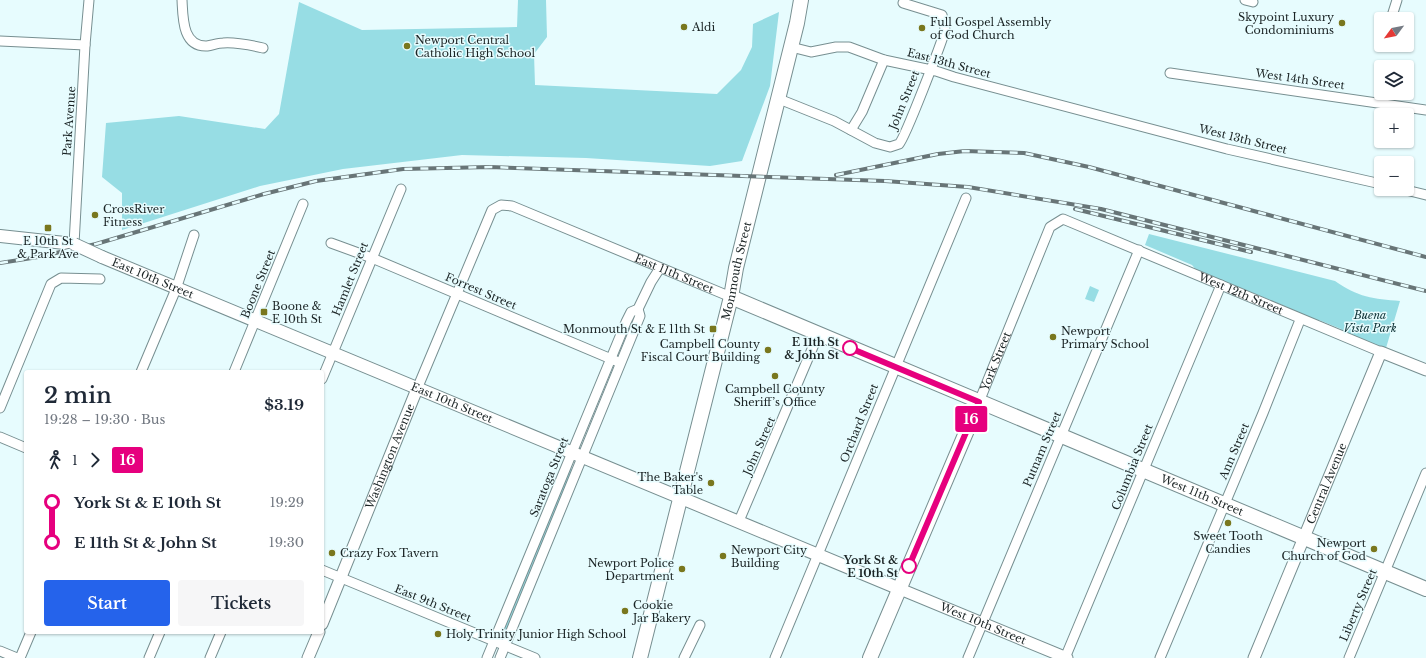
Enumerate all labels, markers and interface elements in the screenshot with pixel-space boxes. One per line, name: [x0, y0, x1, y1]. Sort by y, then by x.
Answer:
place label: Skypoint Luxury Condominiums: [1238, 10, 1334, 37]
north arrow: [1374, 12, 1414, 52]
map controls: [1374, 12, 1414, 196]
place label: Full Gospel Assembly of God Church: [930, 15, 1051, 42]
marker: Skypoint Luxury Condominiums: [1337, 18, 1347, 28]
place label: Aldi: [691, 20, 715, 34]
marker: Aldi: [679, 22, 689, 32]
marker: Full Gospel Assembly of God Church: [917, 23, 927, 33]
place label: Newport Central Catholic High School: [415, 33, 535, 60]
marker: Newport Central Catholic High School: [402, 41, 412, 51]
street label: East 13th Street: [906, 45, 993, 81]
button: layers: [1374, 60, 1414, 100]
street label: West 14th Street: [1253, 66, 1346, 92]
street label: John Street: [885, 68, 923, 134]
street label: Park Avenue: [60, 86, 78, 156]
button: +: [1374, 108, 1414, 148]
street label: West 13th Street: [1196, 121, 1289, 157]
button: −: [1374, 156, 1414, 196]
place label: CrossRiver Fitness: [103, 202, 165, 229]
marker: CrossRiver Fitness: [90, 210, 100, 220]
street label: Monmouth Street: [718, 219, 755, 322]
marker: E 10th St & Park Ave: [43, 223, 53, 233]
place label: E 10th St & Park Ave: [17, 234, 79, 261]
street label: Hamlet Street: [329, 239, 371, 318]
street label: Boone Street: [238, 247, 278, 320]
street label: East 11th Street: [633, 251, 717, 296]
street label: East 10th Street: [110, 255, 197, 302]
street label: West 12th Street: [1196, 269, 1286, 318]
street label: Forrest Street: [443, 270, 520, 313]
place label: Boone & E 10th St: [272, 299, 323, 326]
marker: Boone & E 10th St: [259, 307, 269, 317]
park label: Buena Vista Park: [1343, 308, 1397, 335]
place label: Monmouth St & E 11th St: [563, 322, 706, 336]
marker: Monmouth St & E 11th St: [708, 324, 718, 334]
place label: Newport Primary School: [1061, 324, 1150, 351]
street label: York Street: [977, 329, 1014, 394]
marker: Newport Primary School: [1048, 332, 1058, 342]
place label: E 11th St & John St: [785, 335, 840, 362]
place label: Campbell County Fiscal Court Building: [641, 337, 760, 364]
marker: E 11th St & John St: [842, 340, 858, 356]
marker: Campbell County Fiscal Court Building: [763, 345, 773, 355]
marker: Campbell County Sheriff’s Office: [770, 371, 780, 381]
street label: East 10th Street: [409, 379, 496, 426]
street label: Orchard Street: [837, 381, 882, 465]
text: 2 min: [44, 382, 112, 409]
place label: Campbell County Sheriff’s Office: [725, 382, 825, 409]
text: $3.19: [264, 395, 304, 414]
street label: Washington Avenue: [362, 402, 417, 512]
line badge: 16: [953, 406, 989, 432]
street label: Putnam Street: [1020, 408, 1065, 489]
text: 16: [963, 410, 979, 428]
text: 19:28 – 19:30 · Bus: [44, 411, 165, 428]
street label: John Street: [739, 414, 778, 479]
street label: Ann Street: [1215, 420, 1252, 482]
street label: Columbia Street: [1108, 421, 1156, 512]
street label: Saratoga Street: [527, 434, 572, 519]
street label: Central Avenue: [1303, 441, 1349, 526]
icon: walk: [44, 449, 66, 471]
icon: forward: [84, 449, 106, 471]
text: 16: [120, 451, 135, 469]
text: 1: [72, 452, 78, 469]
place label: The Baker's Table: [637, 470, 703, 497]
street label: West 11th Street: [1158, 471, 1246, 519]
marker: The Baker's Table: [706, 478, 716, 488]
text: York St & E 10th St: [74, 493, 221, 512]
text: 19:29: [270, 494, 304, 511]
marker: Sweet Tooth Candies: [1223, 518, 1233, 528]
place label: Sweet Tooth Candies: [1193, 529, 1263, 556]
text: E 11th St & John St: [74, 533, 217, 552]
text: 19:30: [269, 534, 304, 551]
place label: Newport Church of God: [1281, 536, 1367, 563]
place label: Newport City Building: [731, 543, 807, 570]
marker: Newport Church of God: [1369, 544, 1379, 554]
place label: Crazy Fox Tavern: [340, 546, 439, 560]
marker: Crazy Fox Tavern: [327, 548, 337, 558]
marker: Newport City Building: [718, 551, 728, 561]
place label: York St & E 10th St: [843, 553, 899, 580]
place label: Newport Police Department: [588, 556, 675, 583]
marker: York St & E 10th St: [901, 558, 917, 574]
marker: Newport Police Department: [677, 564, 687, 574]
street label: Liberty Street: [1336, 566, 1380, 643]
button: Start: [44, 580, 170, 626]
button: Tickets: [178, 580, 304, 626]
street label: East 9th Street: [393, 581, 474, 625]
place label: Cookie Jar Bakery: [631, 598, 691, 625]
street label: West 10th Street: [937, 599, 1029, 648]
marker: Cookie Jar Bakery: [620, 606, 630, 616]
place label: Holy Trinity Junior High School: [446, 627, 627, 641]
marker: Holy Trinity Junior High School: [433, 629, 443, 639]

